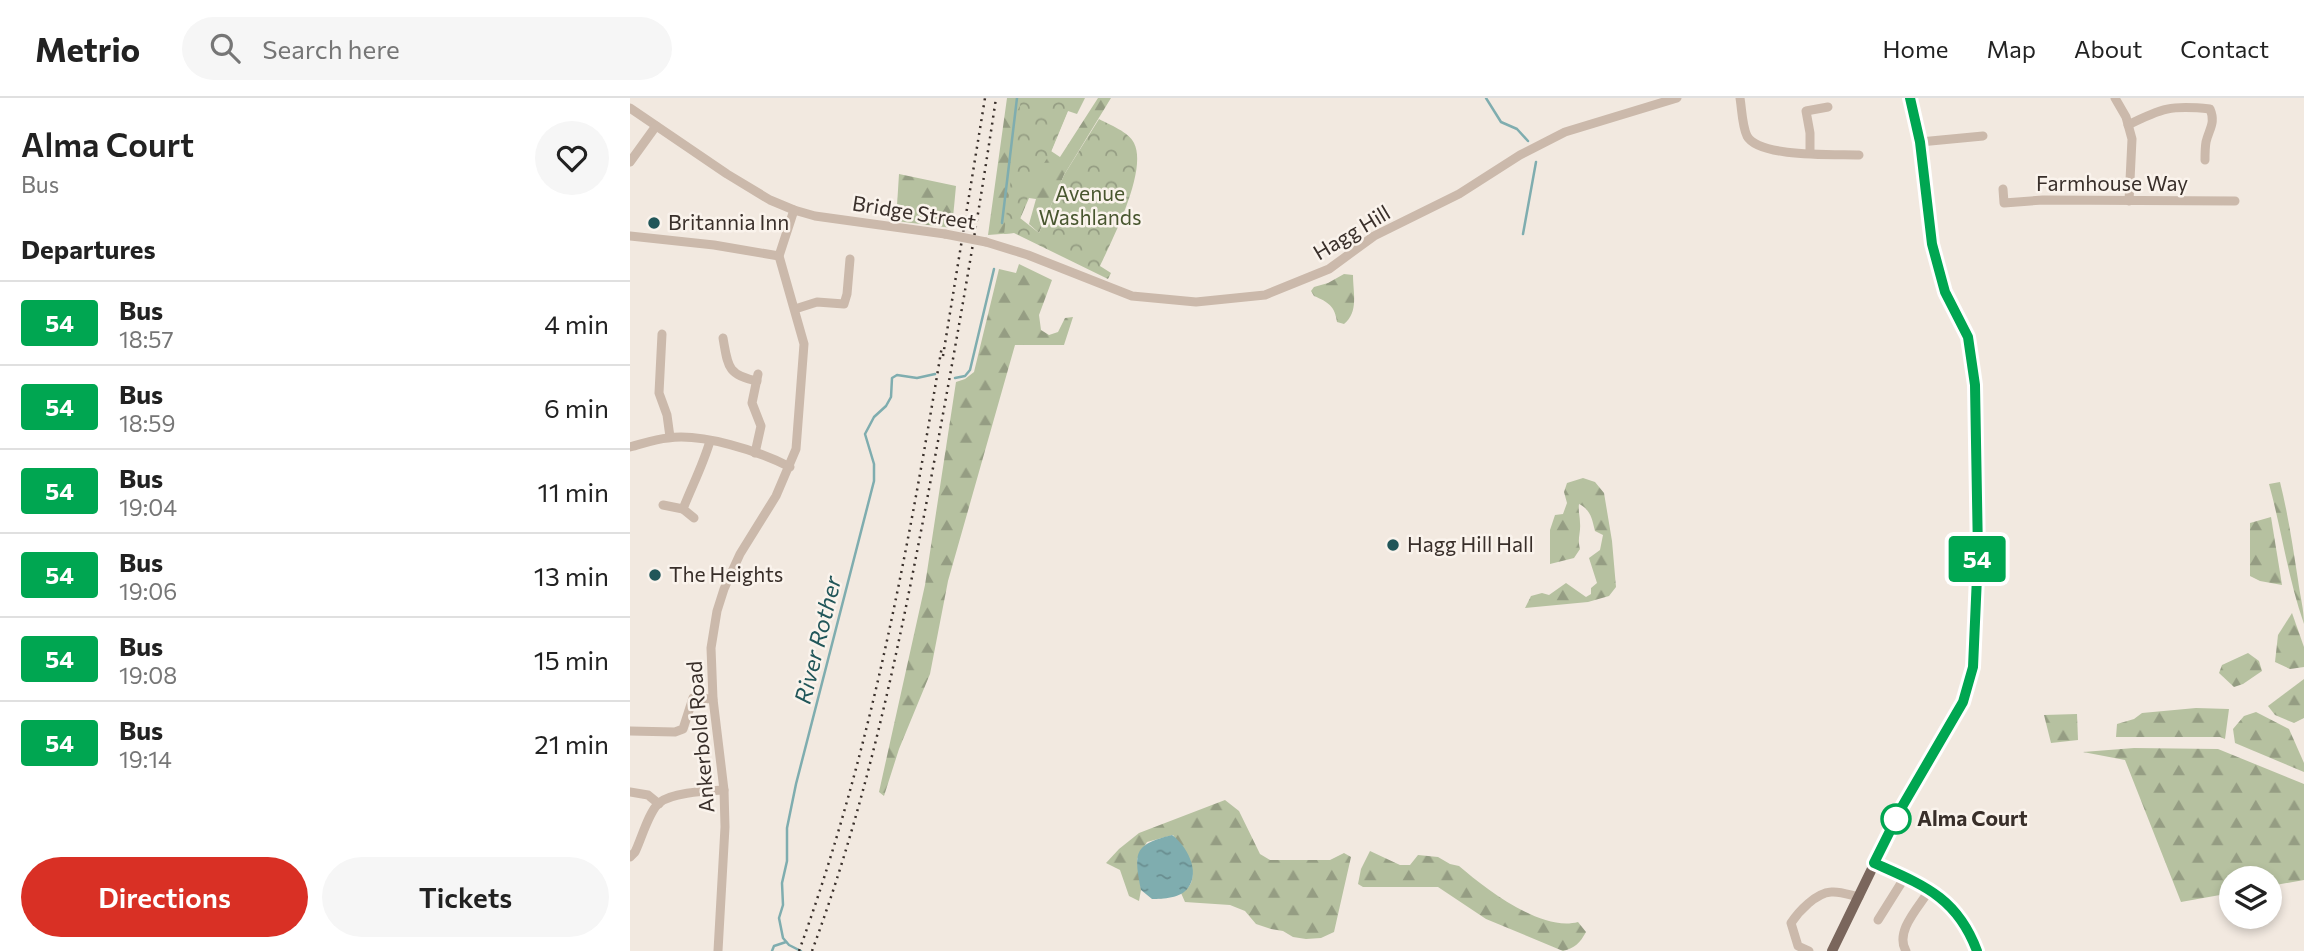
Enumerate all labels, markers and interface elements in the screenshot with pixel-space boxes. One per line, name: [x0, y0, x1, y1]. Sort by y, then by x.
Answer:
search box: [182, 17, 672, 80]
text: Metrio: [35, 28, 140, 69]
icon: search: [206, 29, 244, 67]
text: Search here: [262, 33, 400, 64]
text: Home: [1883, 34, 1949, 63]
text: Map: [1987, 34, 2036, 63]
text: About: [2074, 34, 2142, 63]
text: Contact: [2180, 34, 2269, 63]
button: heart: [535, 121, 609, 195]
text: Alma Court: [21, 123, 194, 164]
text: Bus: [21, 170, 59, 198]
street label: Farmhouse Way: [2036, 170, 2188, 195]
park label: Avenue Washlands: [1039, 180, 1141, 229]
street label: Bridge Street: [850, 189, 978, 234]
street label: Hagg Hill: [1308, 199, 1394, 264]
place label: Britannia Inn: [668, 209, 789, 234]
marker: Britannia Inn: [646, 215, 662, 231]
text: Departures: [21, 233, 156, 264]
text: Bus: [119, 294, 163, 325]
text: 54: [45, 308, 74, 337]
text: 4 min: [544, 308, 609, 339]
text: 18:57: [119, 325, 174, 353]
text: Bus: [119, 378, 163, 409]
text: 54: [45, 392, 74, 421]
text: 6 min: [544, 392, 609, 423]
text: 18:59: [119, 409, 175, 437]
text: Bus: [119, 462, 163, 493]
text: 54: [45, 476, 74, 505]
text: 11 min: [538, 476, 609, 507]
text: 19:04: [119, 493, 177, 521]
place label: Hagg Hill Hall: [1407, 531, 1534, 556]
line badge: 54: [1946, 536, 2008, 582]
marker: Hagg Hill Hall: [1385, 537, 1401, 553]
text: 54: [1963, 544, 1991, 573]
text: Bus: [119, 546, 163, 577]
text: 54: [45, 560, 74, 589]
text: 13 min: [534, 560, 609, 591]
place label: The Heights: [669, 561, 783, 586]
marker: The Heights: [647, 567, 663, 583]
water label: River Rother: [788, 572, 847, 706]
text: 19:06: [119, 577, 177, 605]
text: Bus: [119, 630, 163, 661]
text: 54: [45, 644, 74, 673]
text: 15 min: [534, 644, 609, 675]
street label: Ankerbold Road: [680, 660, 719, 814]
text: 19:08: [119, 661, 177, 689]
text: Bus: [119, 714, 163, 745]
text: 54: [45, 728, 74, 757]
text: 21 min: [534, 728, 609, 759]
text: 19:14: [119, 745, 172, 773]
marker: Alma Court: [1881, 804, 1911, 834]
place label: Alma Court: [1917, 805, 2028, 830]
button: Directions: [21, 857, 308, 937]
button: Tickets: [322, 857, 609, 937]
map controls: [2219, 866, 2282, 929]
button: layers: [2219, 866, 2282, 929]

